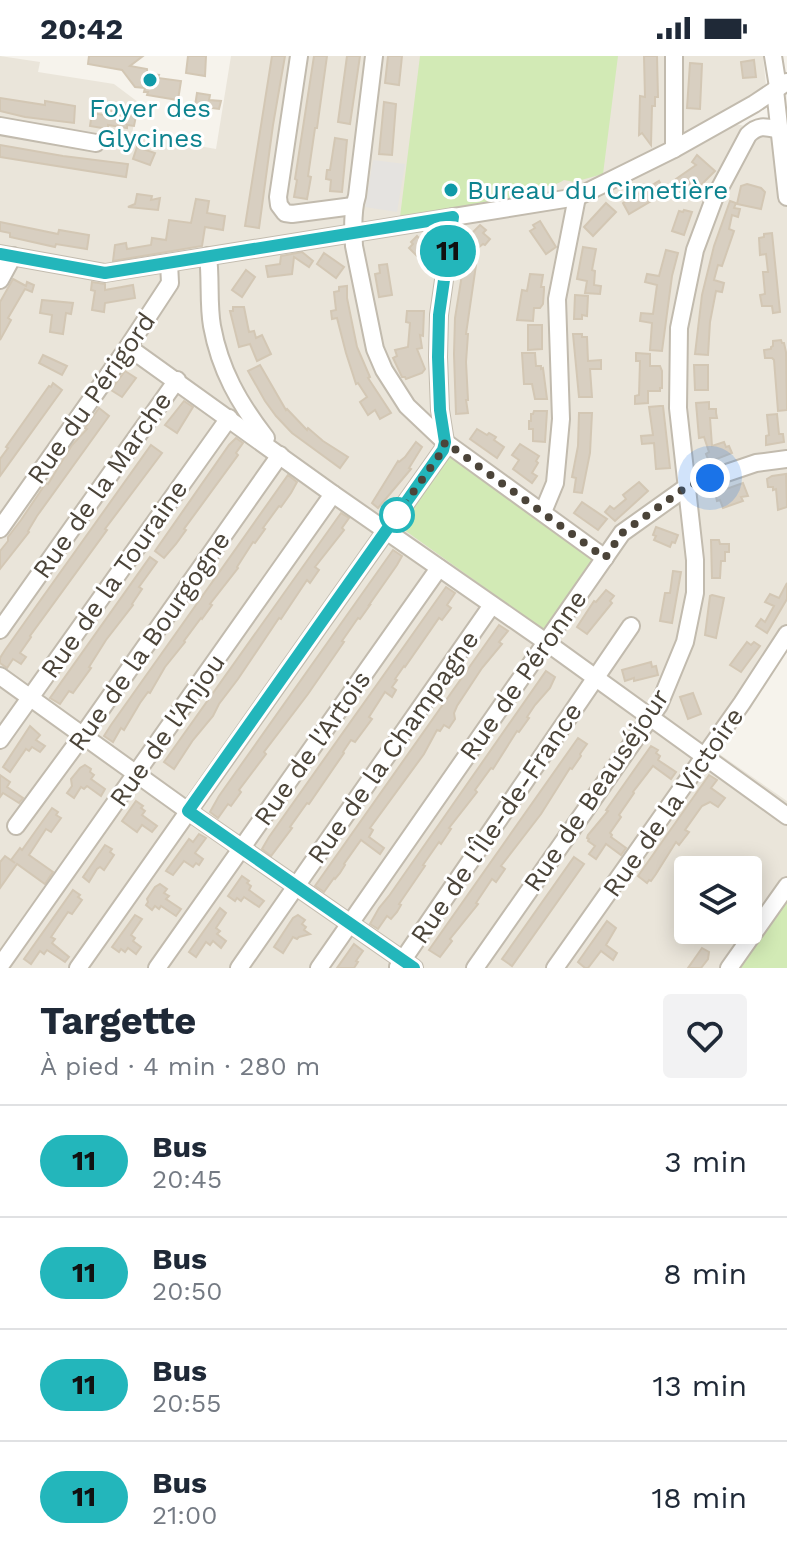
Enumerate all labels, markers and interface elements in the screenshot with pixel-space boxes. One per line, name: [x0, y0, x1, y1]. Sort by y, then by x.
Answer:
text: 20:42: [40, 11, 123, 46]
marker: Foyer des Glycines: [141, 71, 159, 89]
place label: Foyer des Glycines: [89, 93, 211, 153]
place label: Bureau du Cimetière: [467, 175, 728, 205]
marker: Bureau du Cimetière: [442, 181, 460, 199]
line badge: 11: [412, 225, 484, 277]
text: 11: [436, 234, 460, 267]
street label: Rue du Périgord: [21, 307, 161, 489]
street label: Rue de la Marche: [26, 386, 178, 584]
your location: [690, 458, 730, 498]
street label: Rue de la Touraine: [34, 474, 194, 684]
unlabelled marker: [380, 498, 414, 532]
street label: Rue de la Bourgogne: [62, 526, 236, 756]
street label: Rue de Péronne: [453, 584, 593, 766]
street label: Rue de la Champagne: [301, 625, 485, 869]
street label: Rue de l'Anjou: [103, 648, 231, 812]
street label: Rue de l'Artois: [248, 665, 376, 831]
street label: Rue de Beauséjour: [517, 683, 675, 897]
street label: Rue de l'Île-de-France: [404, 697, 588, 949]
street label: Rue de la Victoire: [596, 702, 750, 902]
map controls: [674, 856, 762, 944]
button: layers: [674, 856, 762, 944]
button: heart: [663, 994, 747, 1078]
text: Targette: [40, 999, 196, 1043]
text: À pied · 4 min · 280 m: [40, 1051, 320, 1081]
text: Bus: [152, 1129, 207, 1164]
text: 11: [72, 1144, 96, 1177]
text: 3 min: [664, 1144, 747, 1179]
text: 20:45: [152, 1164, 222, 1194]
text: Bus: [152, 1241, 207, 1276]
text: 11: [72, 1256, 96, 1289]
text: 8 min: [663, 1256, 747, 1291]
text: 20:50: [152, 1276, 222, 1306]
text: Bus: [152, 1353, 207, 1388]
text: 11: [72, 1368, 96, 1401]
text: 13 min: [652, 1368, 747, 1403]
text: 20:55: [152, 1388, 221, 1418]
text: Bus: [152, 1465, 207, 1500]
text: 11: [72, 1480, 96, 1513]
text: 18 min: [651, 1480, 747, 1515]
text: 21:00: [152, 1500, 217, 1530]

